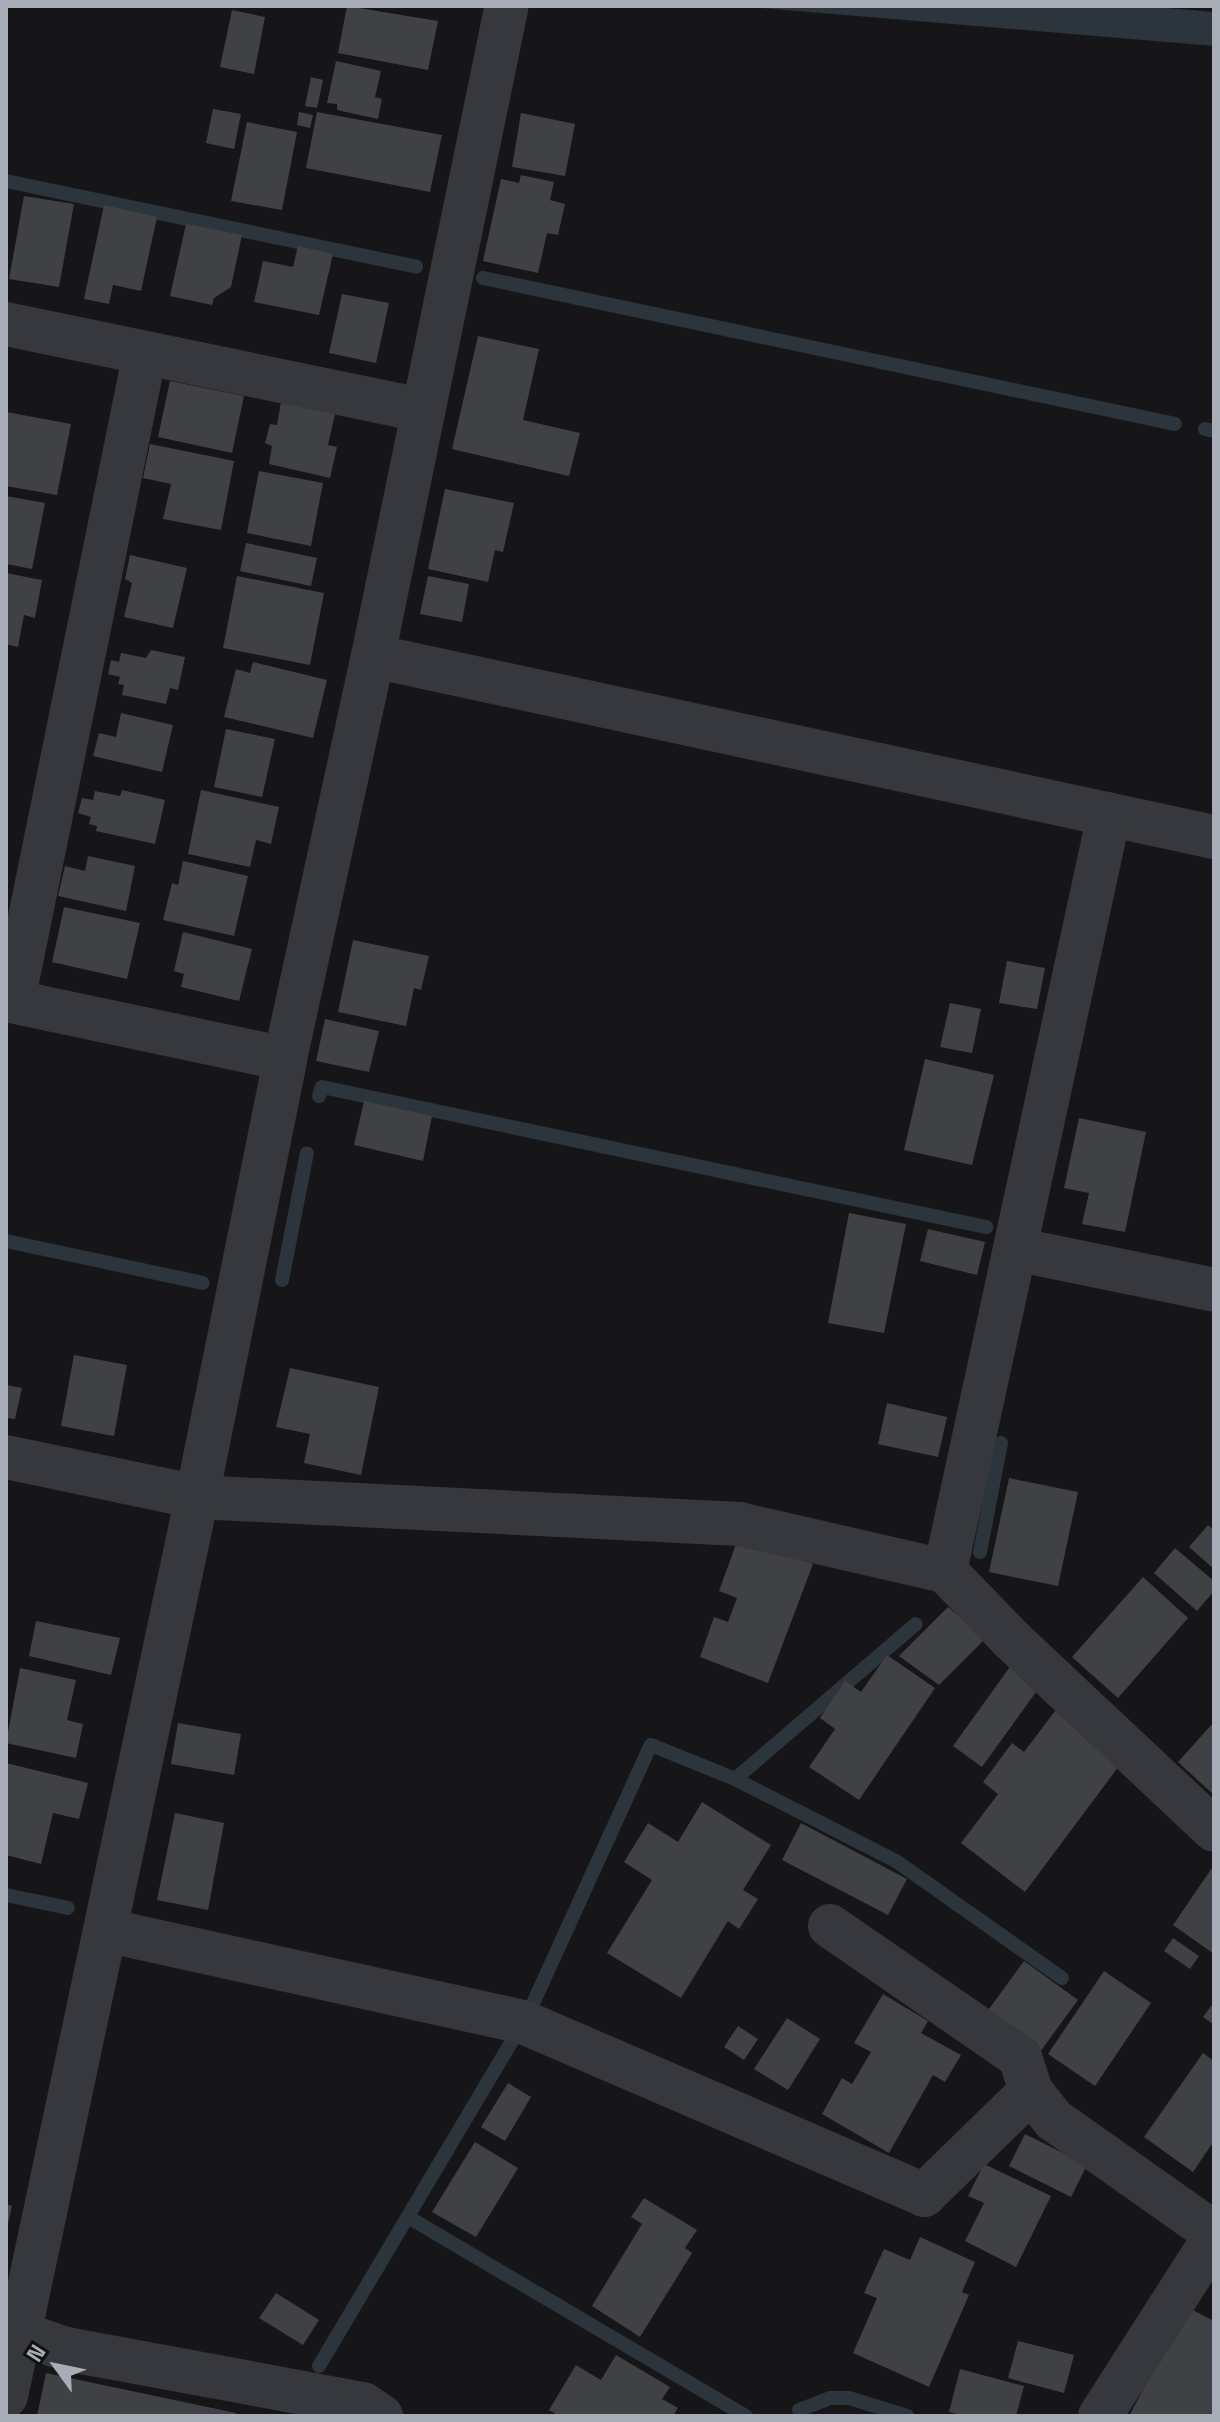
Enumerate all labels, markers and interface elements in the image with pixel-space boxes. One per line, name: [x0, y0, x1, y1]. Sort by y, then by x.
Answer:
north arrow: [16, 2326, 96, 2406]
text: N: [20, 2339, 52, 2367]

